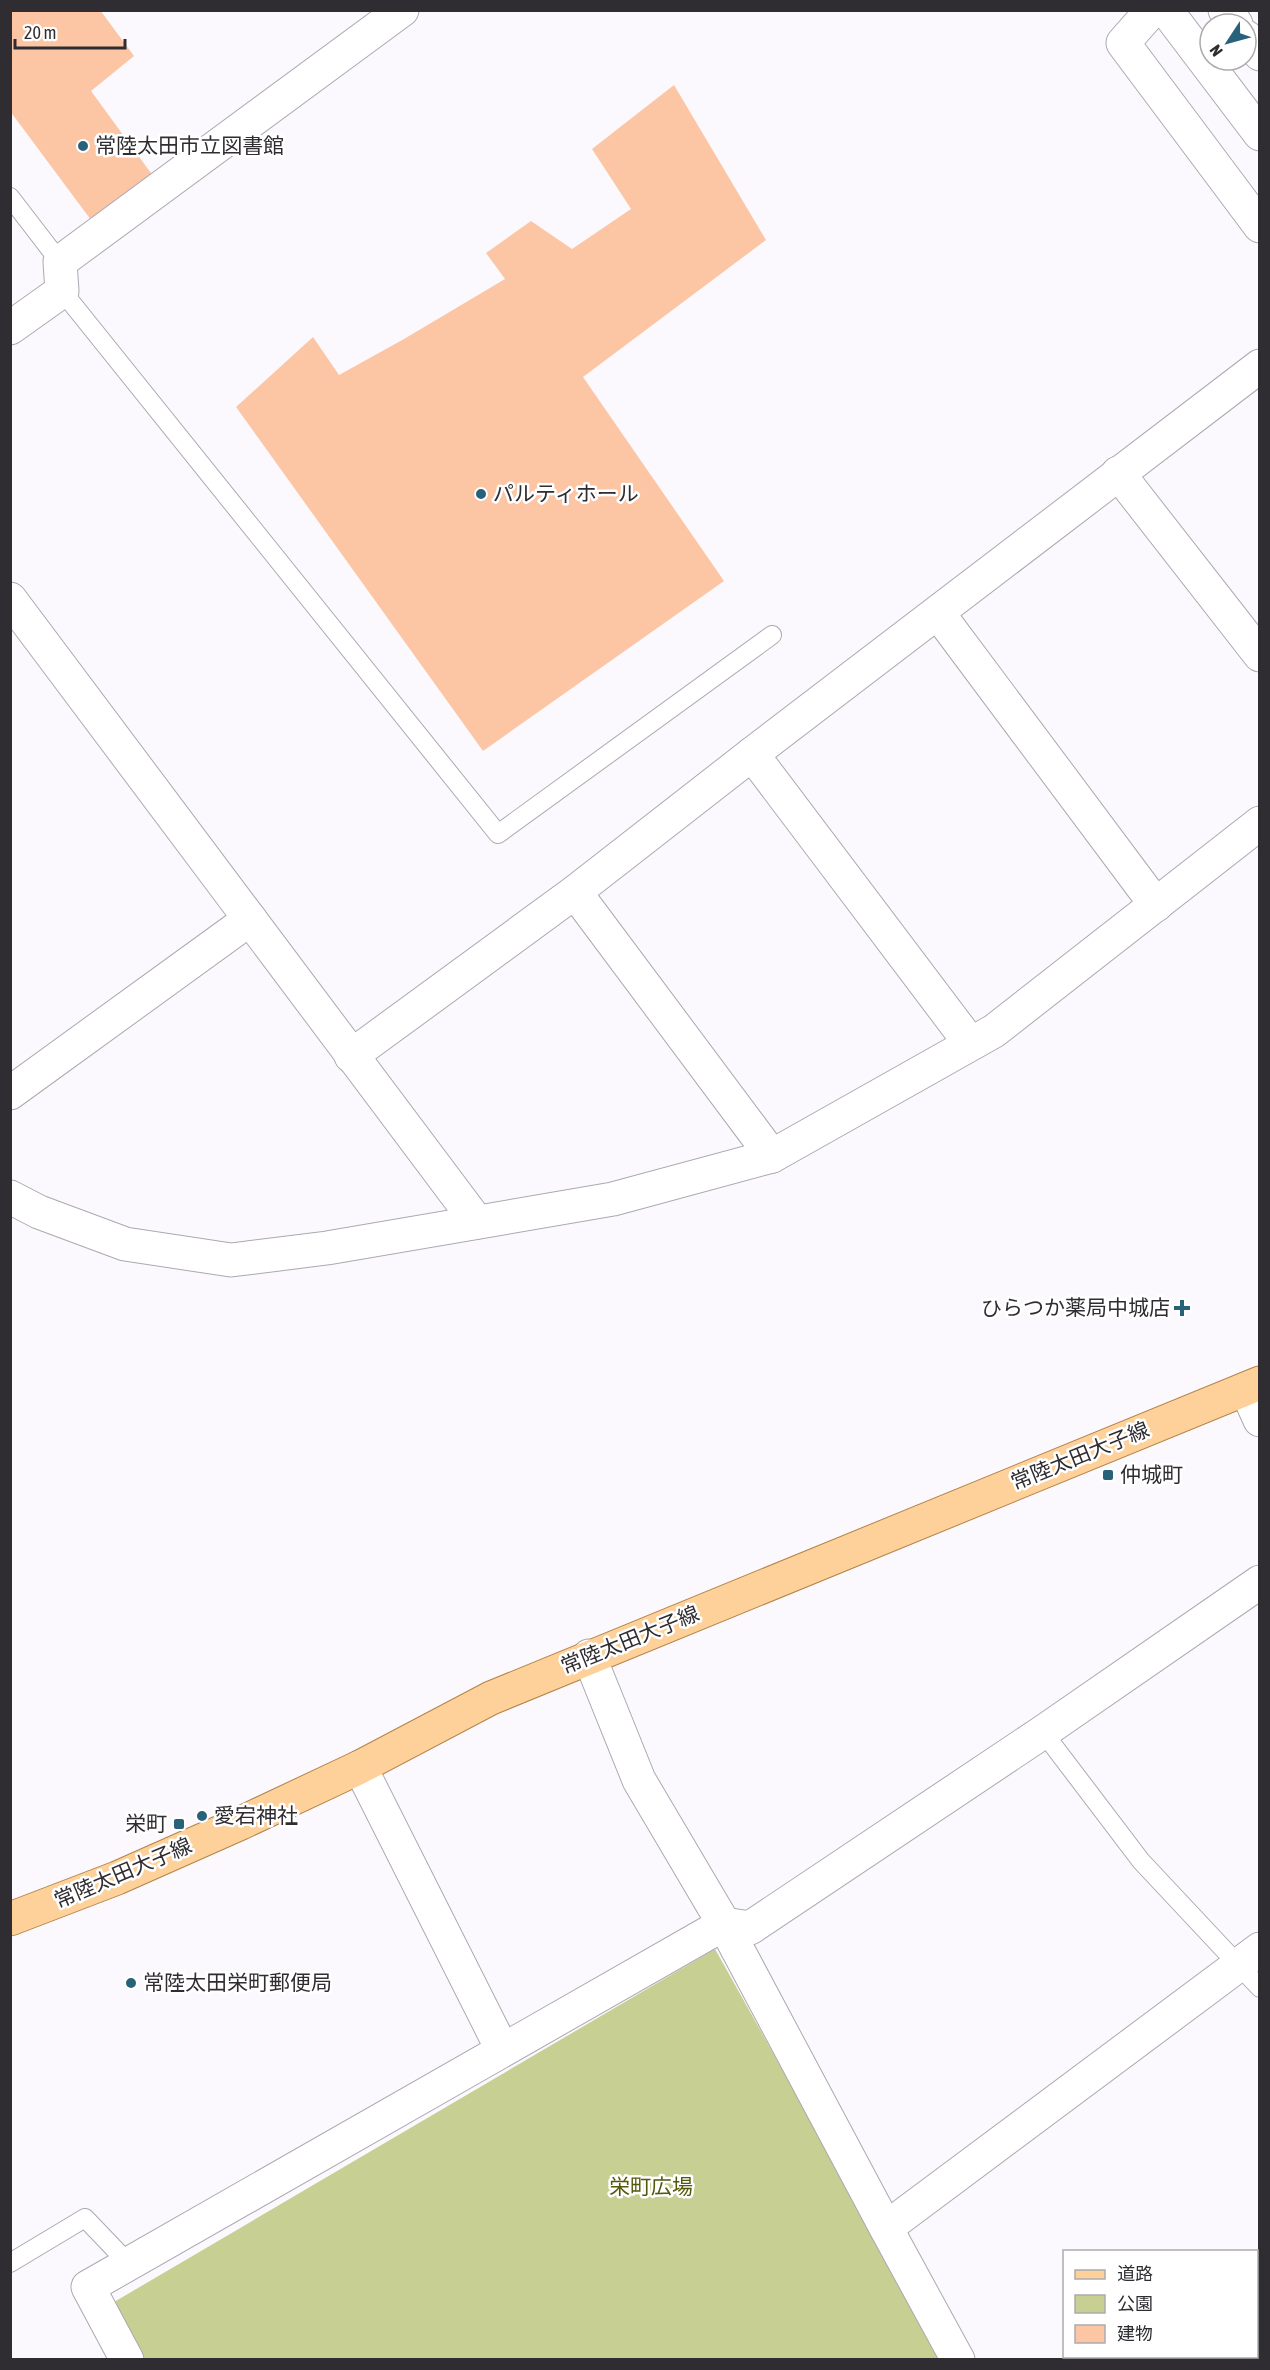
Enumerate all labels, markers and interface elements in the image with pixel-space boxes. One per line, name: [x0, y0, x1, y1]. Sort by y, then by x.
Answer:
scale bar: [15, 12, 124, 50]
north arrow: [1198, 12, 1258, 72]
text: 20 m: [24, 22, 56, 43]
text: N: [1206, 42, 1226, 60]
place label: 常陸太田市立図書館: [95, 133, 284, 157]
marker: 常陸太田市立図書館: [76, 139, 90, 153]
place label: パルティホール: [493, 481, 639, 505]
marker: パルティホール: [474, 487, 488, 501]
place label: ひらつか薬局中城店: [981, 1295, 1170, 1319]
marker: ひらつか薬局中城店: [1175, 1301, 1189, 1315]
street label: 常陸太田大子線: [1007, 1416, 1152, 1494]
place label: 仲城町: [1120, 1462, 1183, 1486]
marker: 仲城町: [1101, 1468, 1115, 1482]
street label: 常陸太田大子線: [557, 1600, 702, 1678]
place label: 愛宕神社: [214, 1803, 298, 1827]
marker: 愛宕神社: [195, 1809, 209, 1823]
place label: 栄町: [125, 1811, 167, 1835]
marker: 栄町: [172, 1817, 186, 1831]
street label: 常陸太田大子線: [50, 1832, 195, 1912]
place label: 常陸太田栄町郵便局: [143, 1970, 332, 1994]
marker: 常陸太田栄町郵便局: [124, 1976, 138, 1990]
park label: 栄町広場: [609, 2174, 693, 2198]
legend: [1063, 2250, 1258, 2358]
text: 道路: [1117, 2263, 1153, 2284]
text: 公園: [1117, 2293, 1153, 2314]
text: 建物: [1117, 2323, 1153, 2344]

